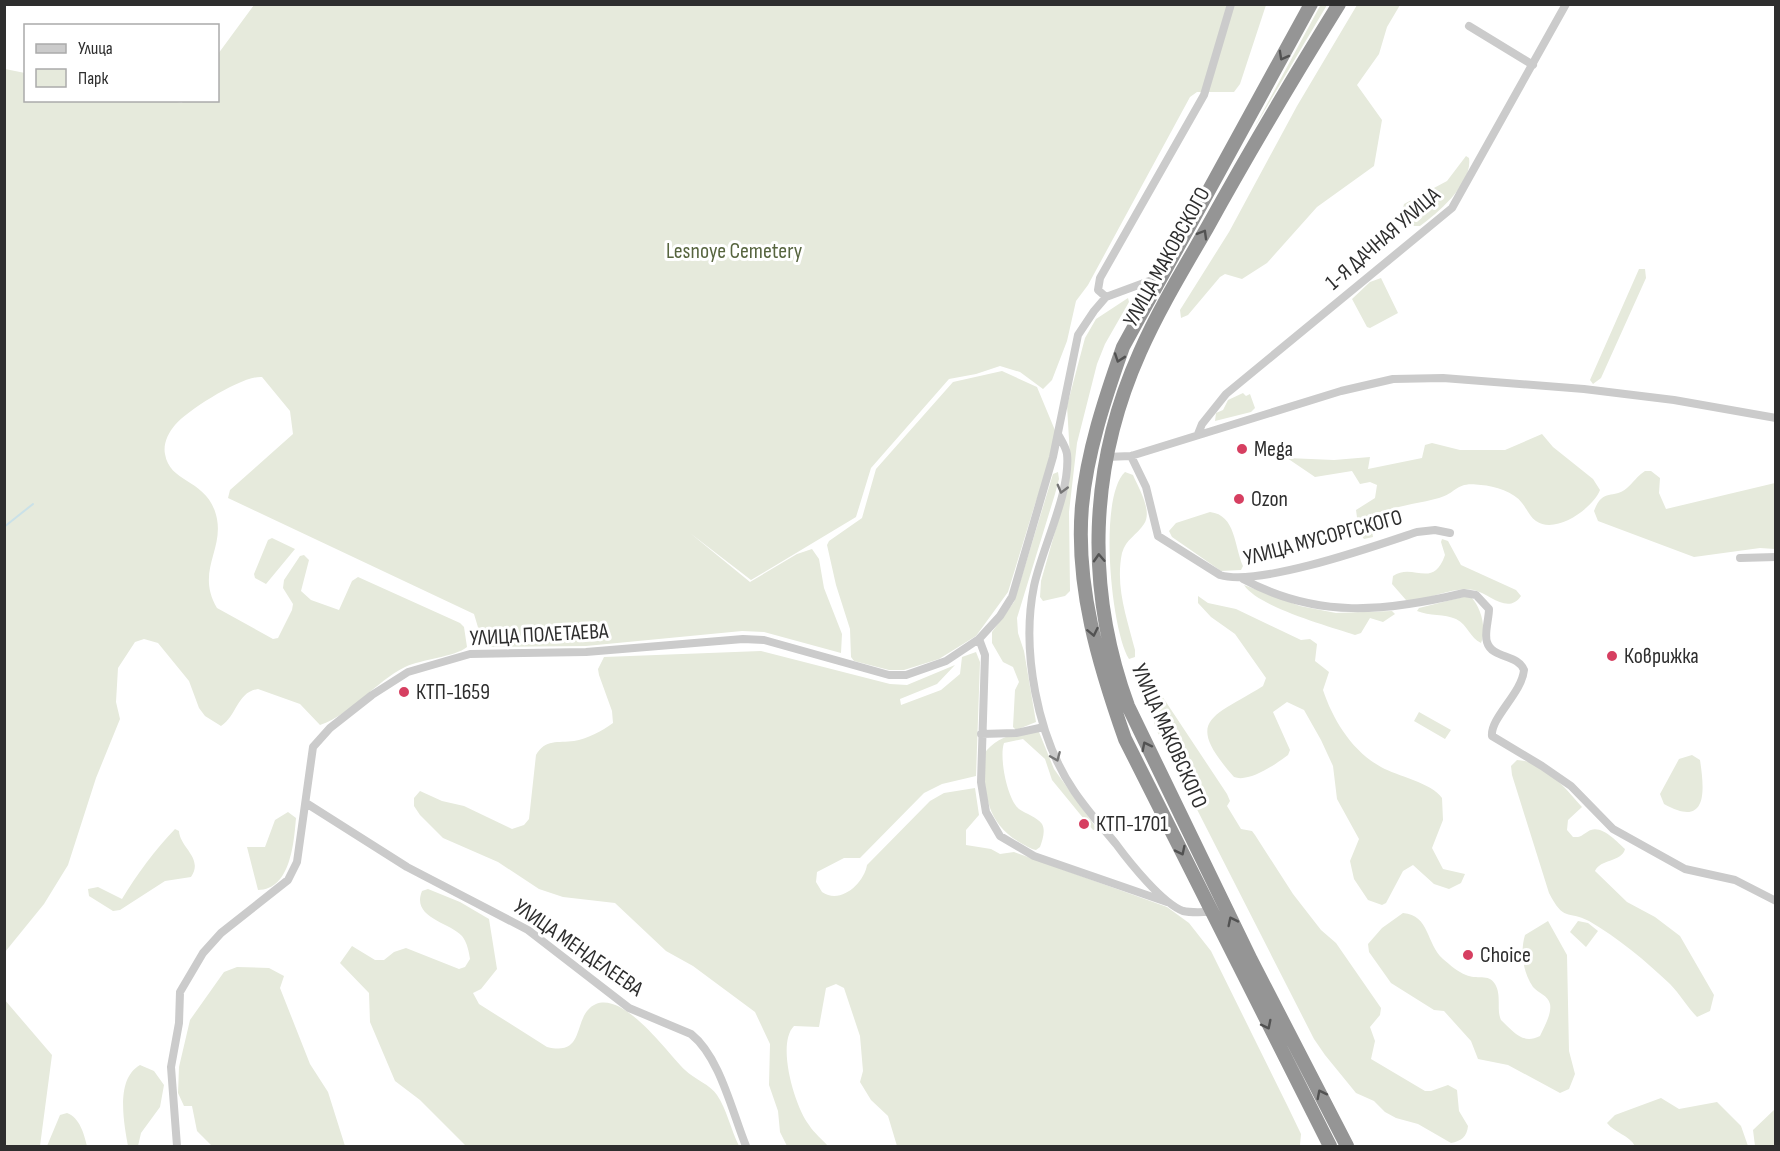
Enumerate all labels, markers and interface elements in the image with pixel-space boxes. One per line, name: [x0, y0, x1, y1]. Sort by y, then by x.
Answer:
legend: [24, 24, 219, 102]
text: Улица: [78, 38, 113, 59]
one-way arrow: [1279, 50, 1290, 60]
text: Парк: [78, 68, 109, 89]
street label: 1-Я ДАЧНАЯ УЛИЦА: [1320, 181, 1446, 296]
street label: УЛИЦА МАКОВСКОГО: [1118, 183, 1216, 331]
one-way arrow: [1196, 230, 1208, 240]
park label: Lesnoye Cemetery: [666, 238, 803, 265]
one-way arrow: [1114, 352, 1126, 363]
place label: Mega: [1254, 436, 1293, 463]
marker: Mega: [1235, 442, 1249, 456]
one-way arrow: [1057, 484, 1070, 494]
place label: Ozon: [1251, 486, 1288, 513]
marker: Ozon: [1232, 492, 1246, 506]
street label: УЛИЦА МУСОРГСКОГО: [1241, 504, 1405, 572]
one-way arrow: [1092, 554, 1105, 563]
street label: УЛИЦА ПОЛЕТАЕВА: [469, 618, 610, 652]
one-way arrow: [1085, 626, 1098, 636]
place label: Коврижка: [1624, 643, 1699, 670]
marker: Коврижка: [1605, 649, 1619, 663]
street label: УЛИЦА МАКОВСКОГО: [1125, 660, 1213, 812]
place label: КТП-1659: [416, 679, 490, 706]
marker: КТП-1659: [397, 685, 411, 699]
one-way arrow: [1142, 741, 1153, 752]
one-way arrow: [1049, 751, 1061, 762]
place label: КТП-1701: [1096, 811, 1168, 838]
marker: КТП-1701: [1077, 817, 1091, 831]
one-way arrow: [1173, 844, 1185, 855]
street label: УЛИЦА МЕНДЕЛЕЕВА: [508, 893, 649, 1003]
one-way arrow: [1228, 916, 1239, 927]
place label: Choice: [1480, 942, 1531, 969]
marker: Choice: [1461, 948, 1475, 962]
one-way arrow: [1260, 1019, 1271, 1030]
one-way arrow: [1316, 1090, 1328, 1101]

